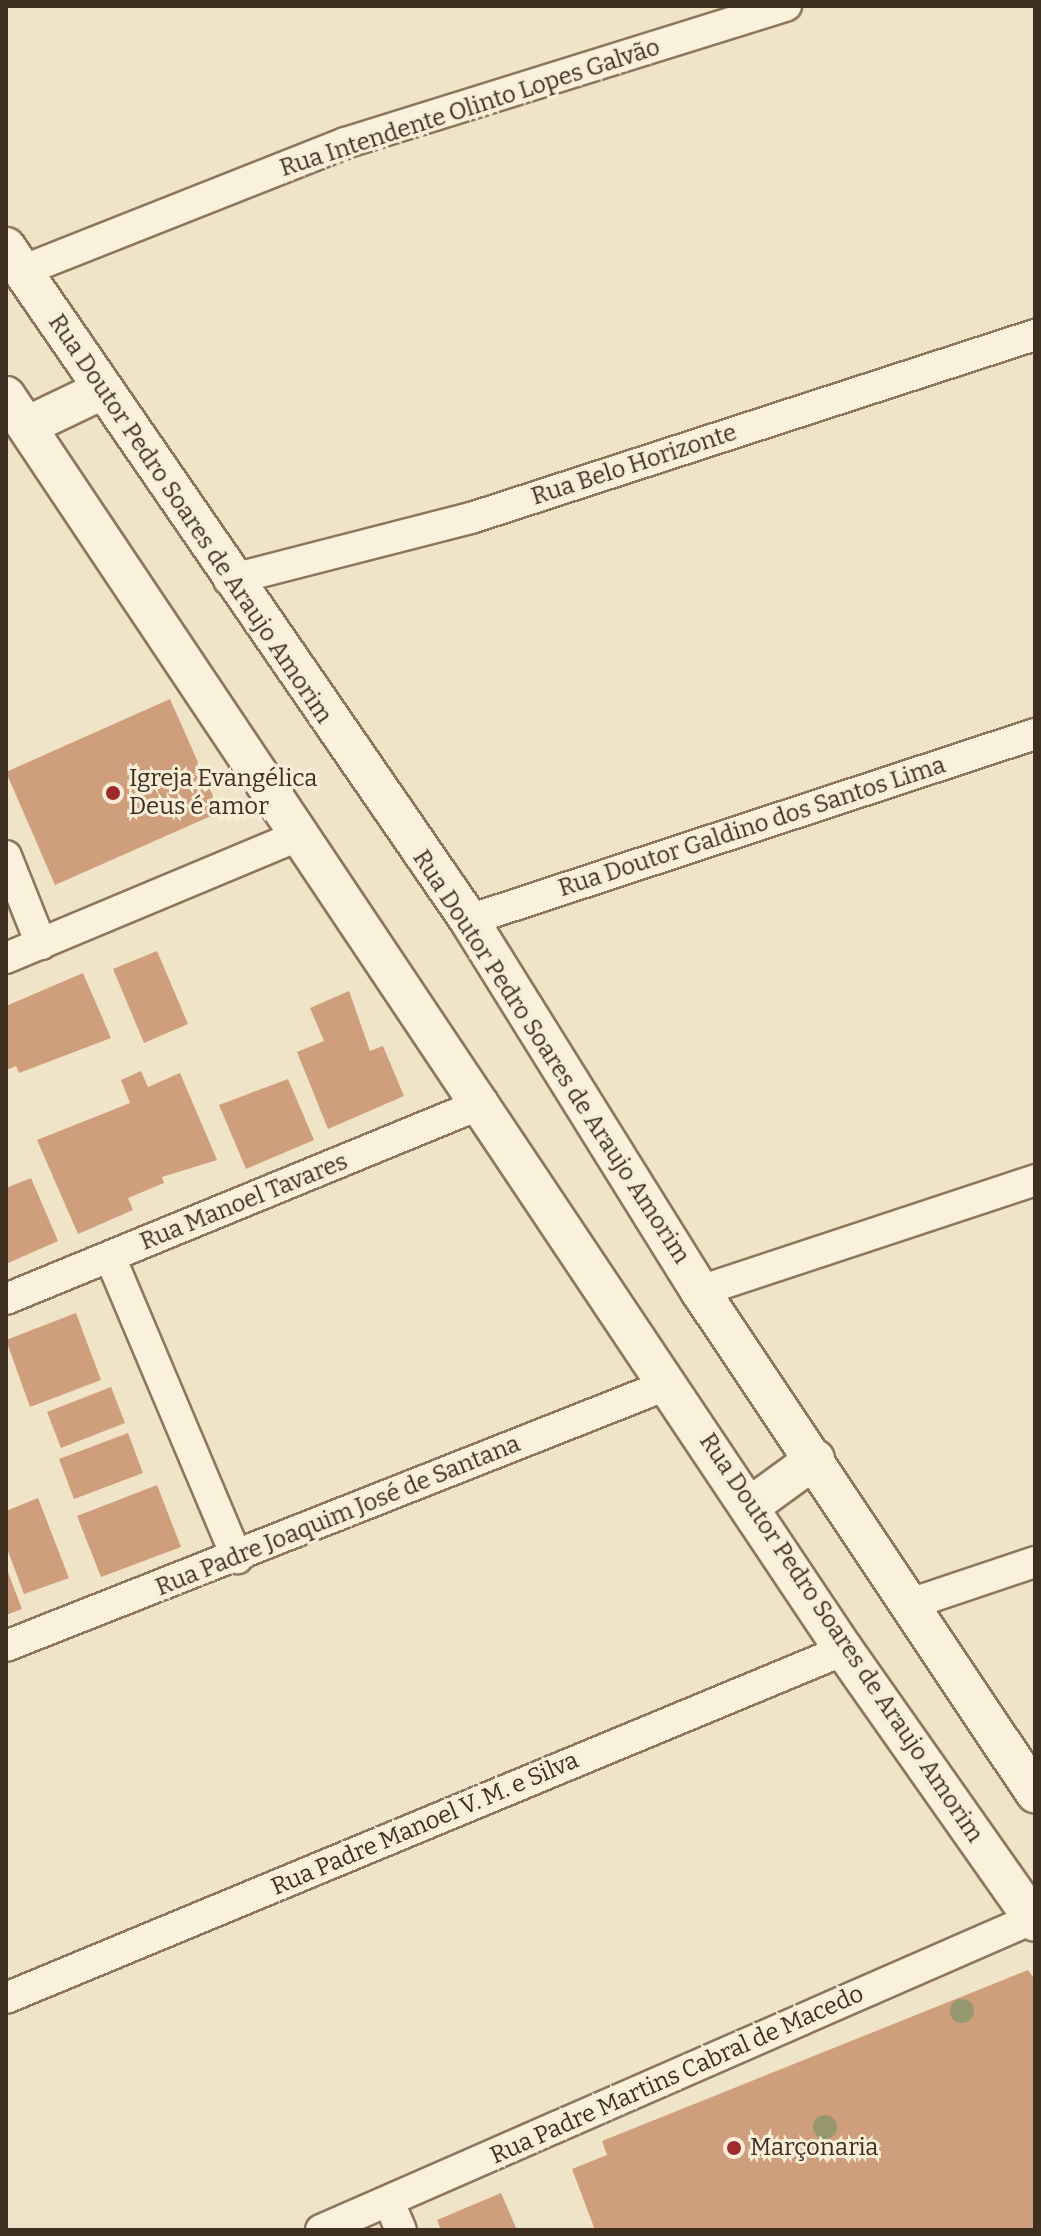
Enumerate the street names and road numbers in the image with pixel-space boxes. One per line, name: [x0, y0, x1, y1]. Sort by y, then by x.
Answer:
street label: Rua Intendente Olinto Lopes Galvão: [276, 33, 664, 183]
street label: Rua Doutor Pedro Soares de Araujo Amorim: [42, 309, 338, 729]
street label: Rua Belo Horizonte: [528, 418, 740, 512]
street label: Rua Doutor Galdino dos Santos Lima: [555, 751, 949, 903]
street label: Rua Doutor Pedro Soares de Araujo Amorim: [406, 845, 696, 1269]
street label: Rua Manoel Tavares: [136, 1147, 352, 1257]
street label: Rua Doutor Pedro Soares de Araujo Amorim: [693, 1428, 989, 1848]
street label: Rua Padre Joaquim José de Santana: [152, 1430, 524, 1602]
street label: Rua Padre Manoel V. M. e Silva: [267, 1746, 583, 1902]
street label: Rua Padre Martins Cabral de Macedo: [486, 1979, 868, 2171]

